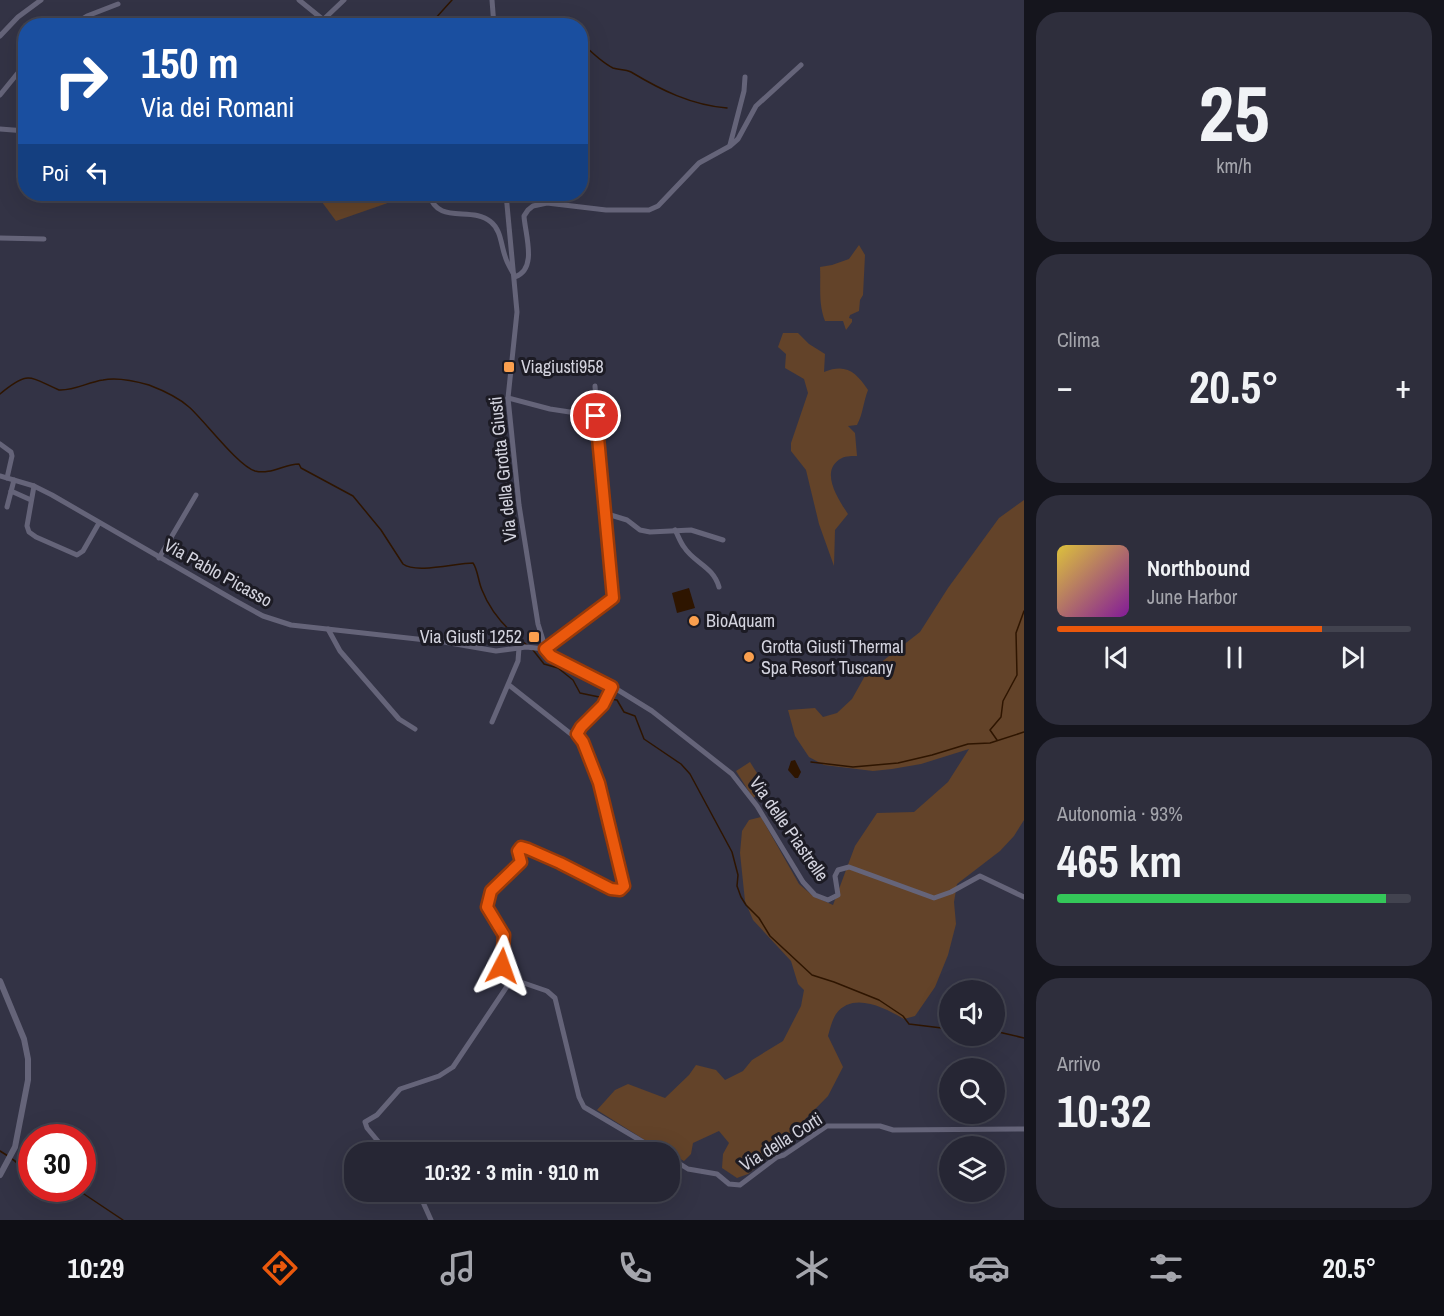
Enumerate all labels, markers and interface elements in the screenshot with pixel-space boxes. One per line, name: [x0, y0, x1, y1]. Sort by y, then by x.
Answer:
text: 150 m: [141, 35, 239, 91]
icon: right: [42, 42, 120, 120]
text: 25: [1198, 60, 1270, 165]
text: Via dei Romani: [141, 89, 294, 125]
text: km/h: [1216, 152, 1252, 179]
icon: left: [81, 156, 114, 189]
text: Poi: [42, 158, 69, 188]
text: Clima: [1057, 326, 1100, 353]
place label: Viagiusti958: [521, 354, 604, 379]
text: 20.5°: [1189, 356, 1279, 417]
marker: Viagiusti958: [502, 360, 516, 374]
text: −: [1057, 364, 1073, 408]
text: +: [1395, 364, 1411, 408]
pin: [570, 390, 621, 441]
street label: Via della Grotta Giusti: [482, 395, 523, 543]
icon: arrive: [579, 399, 612, 432]
street label: Via Pablo Picasso: [160, 532, 277, 613]
text: Northbound: [1147, 553, 1250, 583]
text: June Harbor: [1147, 583, 1237, 610]
place label: BioAquam: [706, 608, 775, 633]
marker: BioAquam: [687, 614, 701, 628]
place label: Via Giusti 1252: [420, 624, 522, 649]
marker: Via Giusti 1252: [527, 630, 541, 644]
place label: Grotta Giusti Thermal Spa Resort Tuscany: [761, 634, 904, 680]
icon: previous: [1100, 641, 1133, 674]
icon: pause: [1218, 641, 1251, 674]
icon: next: [1336, 641, 1369, 674]
marker: Grotta Giusti Thermal Spa Resort Tuscany: [742, 650, 756, 664]
street label: Via delle Piastrelle: [744, 771, 835, 886]
text: Autonomia · 93%: [1057, 800, 1183, 827]
text: 465 km: [1057, 830, 1182, 891]
position arrow: [470, 934, 534, 998]
map controls: [939, 980, 1005, 1202]
button: sound: [939, 980, 1005, 1046]
text: Arrivo: [1057, 1050, 1101, 1077]
button: search: [939, 1058, 1005, 1124]
text: 10:32: [1057, 1080, 1151, 1141]
street label: Via della Corti: [735, 1106, 827, 1177]
speed limit sign: 30: [18, 1124, 96, 1202]
button: layers: [939, 1136, 1005, 1202]
text: 10:32 · 3 min · 910 m: [425, 1157, 599, 1187]
icon: directions: [259, 1247, 301, 1289]
icon: music: [437, 1247, 479, 1289]
icon: phone: [614, 1247, 656, 1289]
icon: climate: [791, 1247, 833, 1289]
icon: car: [968, 1247, 1010, 1289]
icon: filters: [1145, 1247, 1187, 1289]
text: 10:29: [68, 1250, 124, 1286]
text: 20.5°: [1322, 1250, 1376, 1286]

